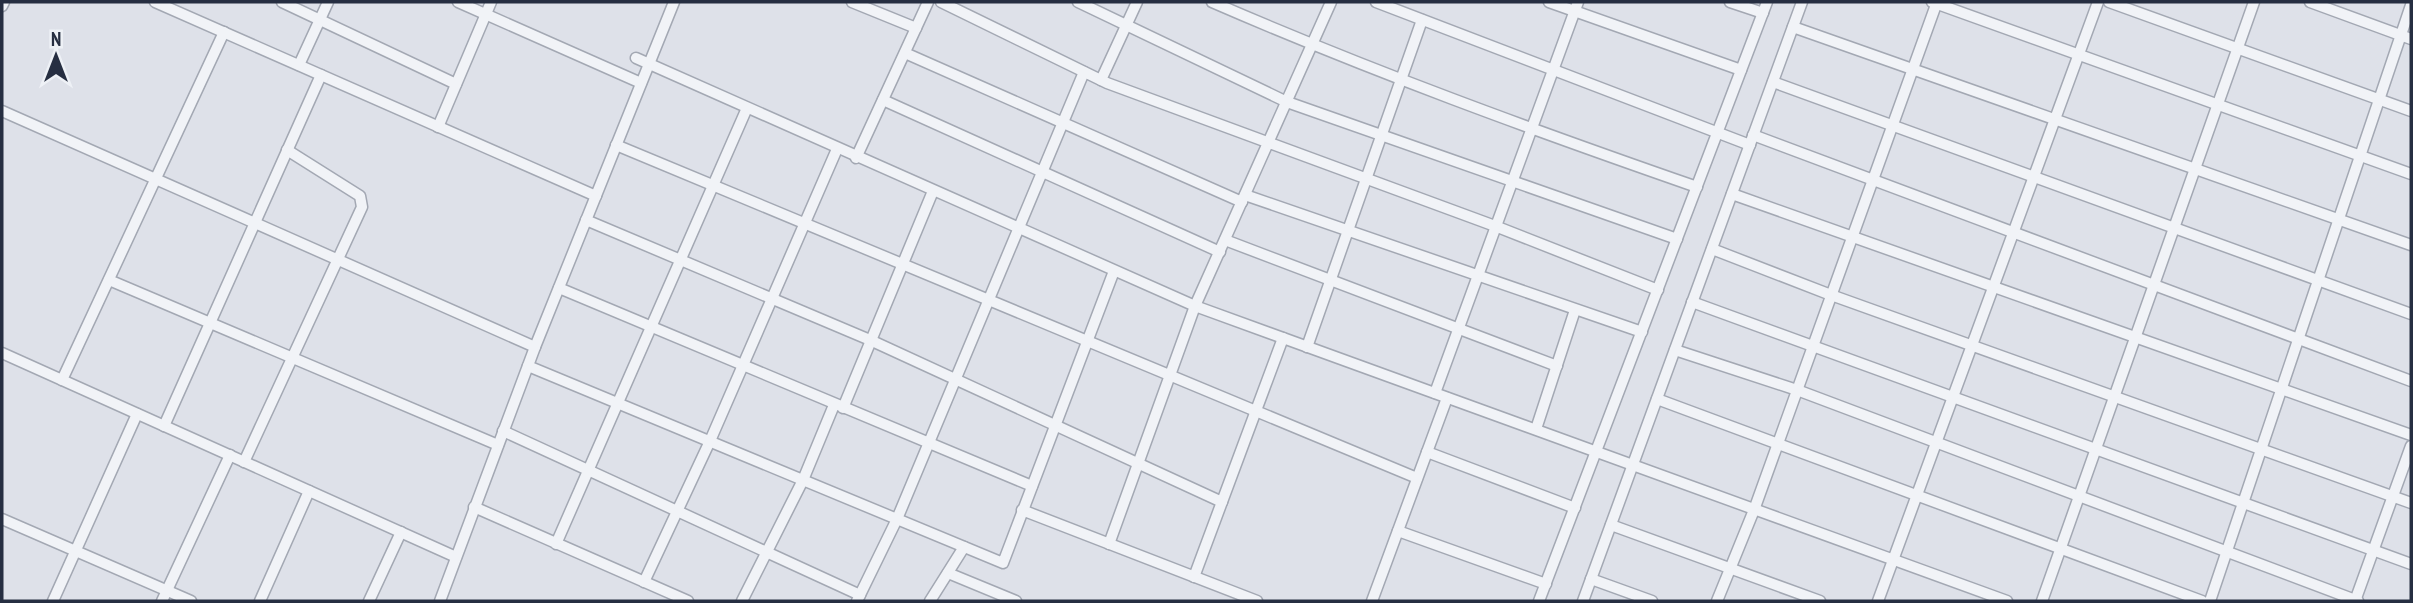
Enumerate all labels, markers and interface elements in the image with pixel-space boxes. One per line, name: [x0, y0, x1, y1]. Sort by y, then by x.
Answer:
north arrow: [21, 21, 91, 91]
text: N: [51, 27, 61, 51]

